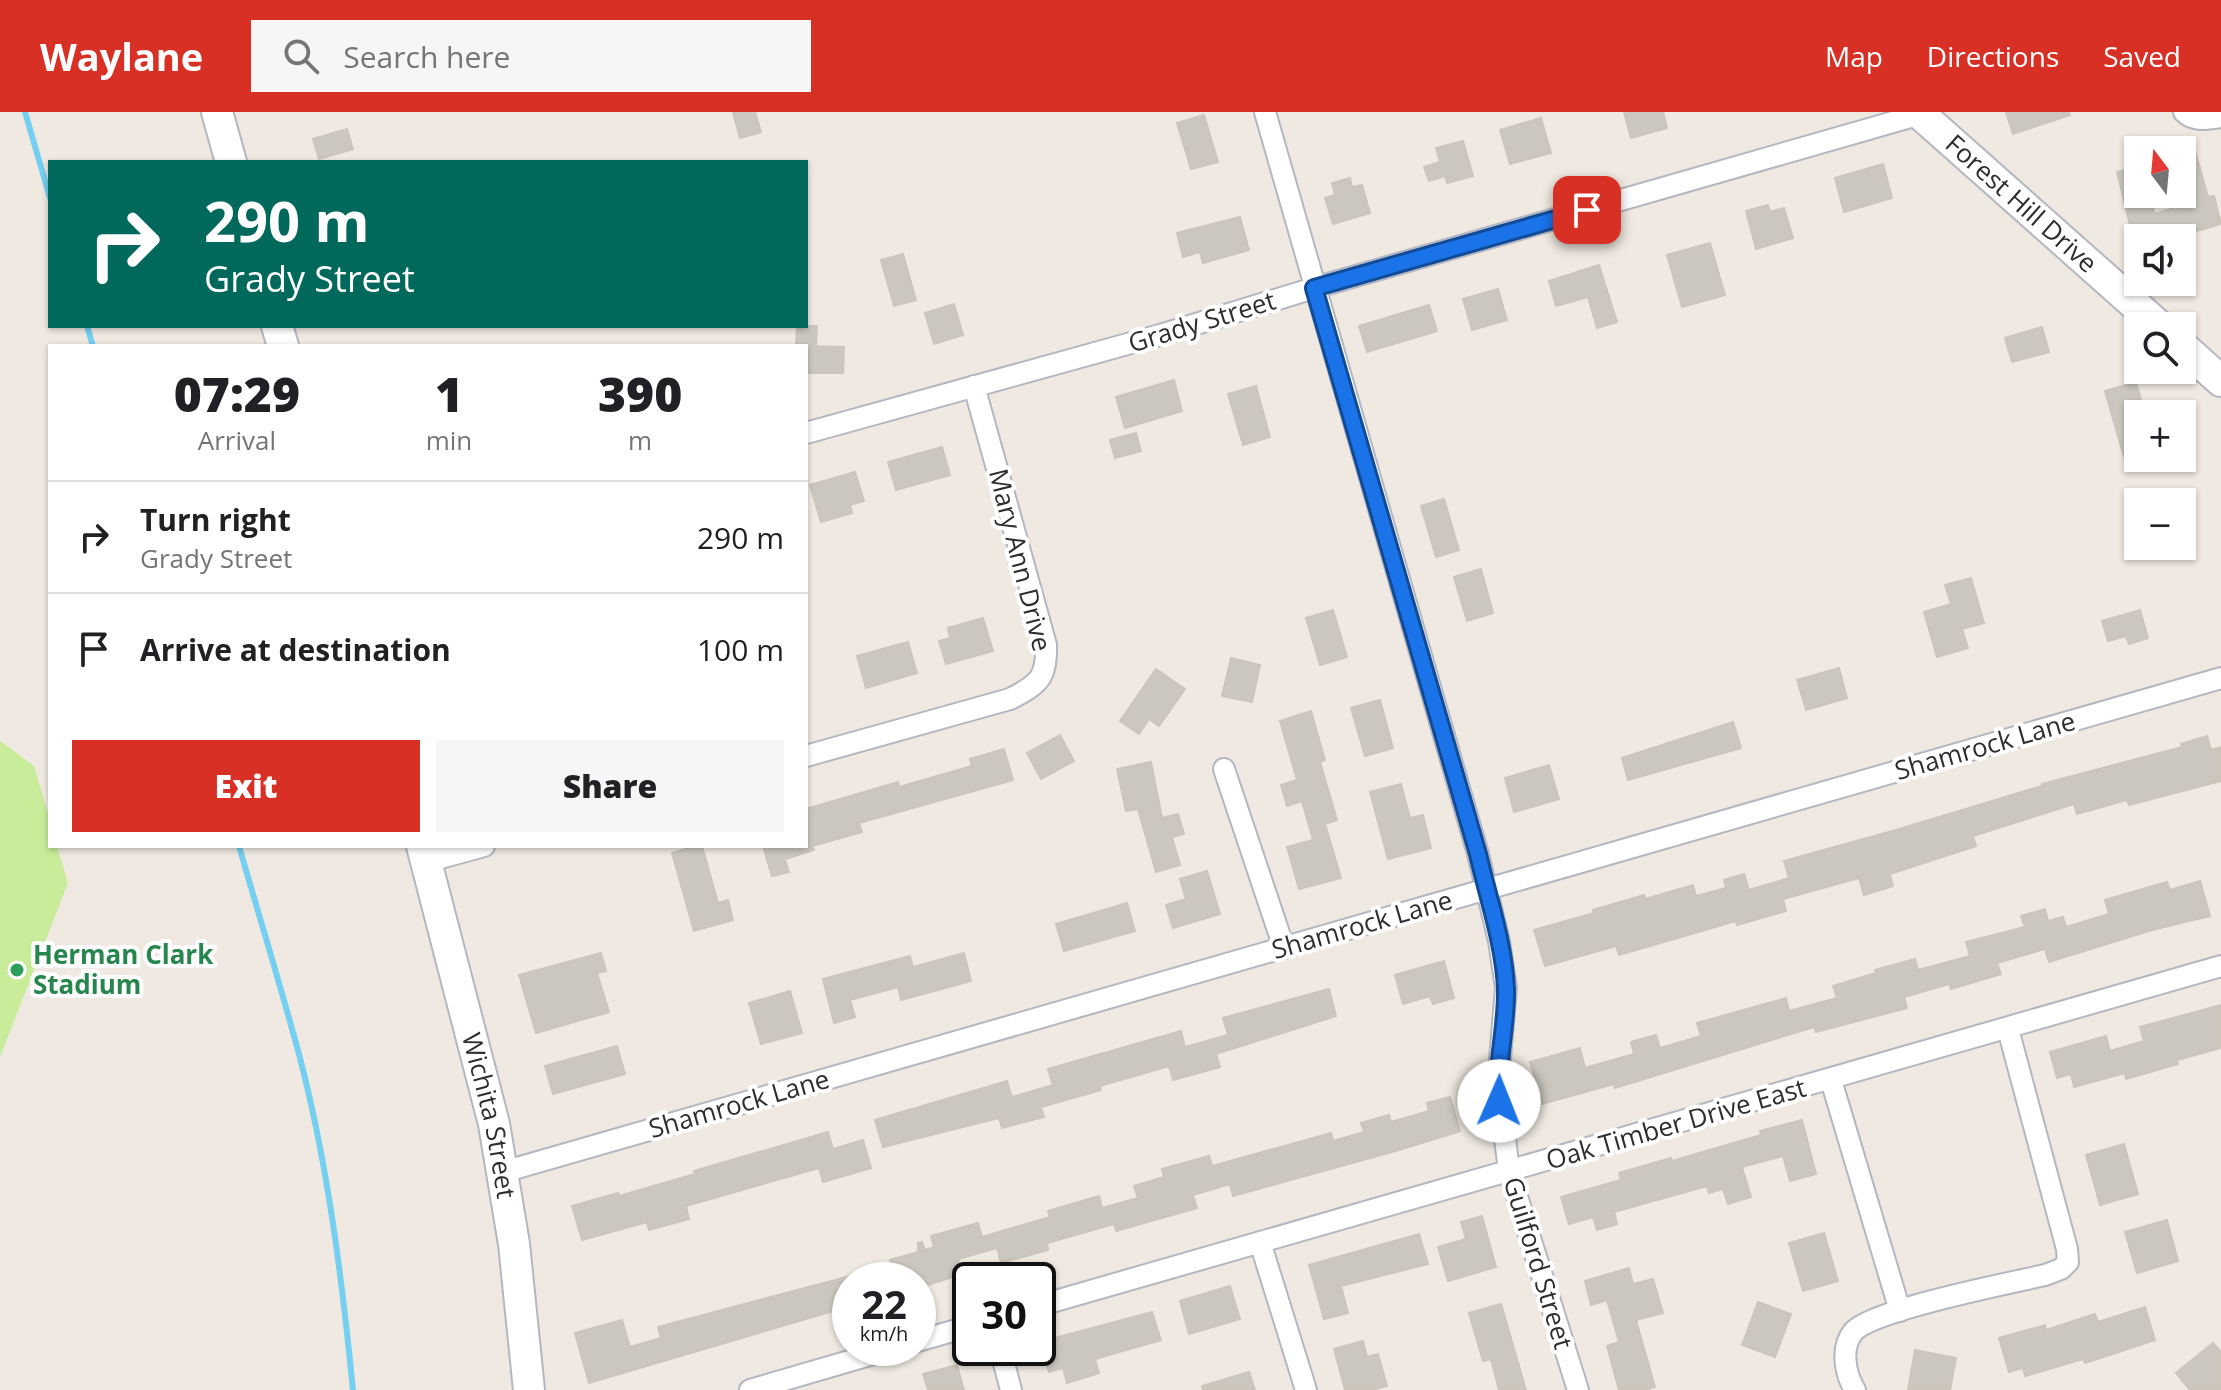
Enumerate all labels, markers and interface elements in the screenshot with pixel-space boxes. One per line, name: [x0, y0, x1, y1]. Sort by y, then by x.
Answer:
search box: [251, 20, 811, 92]
text: Waylane: [40, 30, 203, 82]
icon: search: [279, 34, 323, 78]
text: Search here: [343, 36, 510, 77]
text: Map: [1825, 37, 1883, 75]
text: Directions: [1927, 37, 2059, 75]
text: Saved: [2103, 37, 2181, 75]
street label: Forest Hill Drive: [1938, 126, 2106, 280]
north arrow: [2124, 136, 2196, 208]
map controls: [2124, 136, 2196, 560]
pin: [1553, 176, 1621, 244]
text: 290 m: [204, 182, 370, 258]
icon: arrive: [1565, 188, 1609, 232]
icon: right: [72, 192, 176, 296]
button: sound: [2124, 224, 2196, 296]
text: Grady Street: [204, 254, 415, 303]
street label: Grady Street: [1124, 282, 1280, 361]
button: search: [2124, 312, 2196, 384]
text: 07:29: [174, 361, 300, 426]
text: 1: [435, 361, 463, 426]
text: 390: [598, 361, 682, 426]
button: +: [2124, 400, 2196, 472]
text: Arrival: [198, 422, 276, 458]
text: min: [426, 422, 472, 458]
text: m: [628, 422, 652, 458]
street label: Mary Ann Drive: [981, 465, 1061, 655]
button: −: [2124, 488, 2196, 560]
text: Turn right: [140, 499, 291, 540]
icon: right: [72, 515, 116, 559]
text: 290 m: [697, 517, 784, 558]
text: Grady Street: [140, 540, 292, 576]
icon: arrive: [72, 627, 116, 671]
text: Arrive at destination: [140, 629, 451, 670]
text: 100 m: [697, 629, 784, 670]
street label: Shamrock Lane: [1890, 702, 2079, 788]
button: Exit: [72, 740, 420, 832]
button: Share: [436, 740, 784, 832]
street label: Shamrock Lane: [1267, 881, 1456, 967]
place label: Herman Clark Stadium: [33, 936, 214, 1002]
marker: Herman Clark Stadium: [8, 961, 26, 979]
street label: Wichita Street: [454, 1029, 525, 1201]
position arrow: [1457, 1059, 1541, 1143]
street label: Shamrock Lane: [644, 1060, 833, 1146]
street label: Oak Timber Drive East: [1542, 1069, 1810, 1177]
street label: Guilford Street: [1496, 1172, 1582, 1353]
speed limit sign: 30: [952, 1262, 1056, 1366]
text: 22: [861, 1276, 907, 1331]
text: km/h: [860, 1320, 908, 1347]

